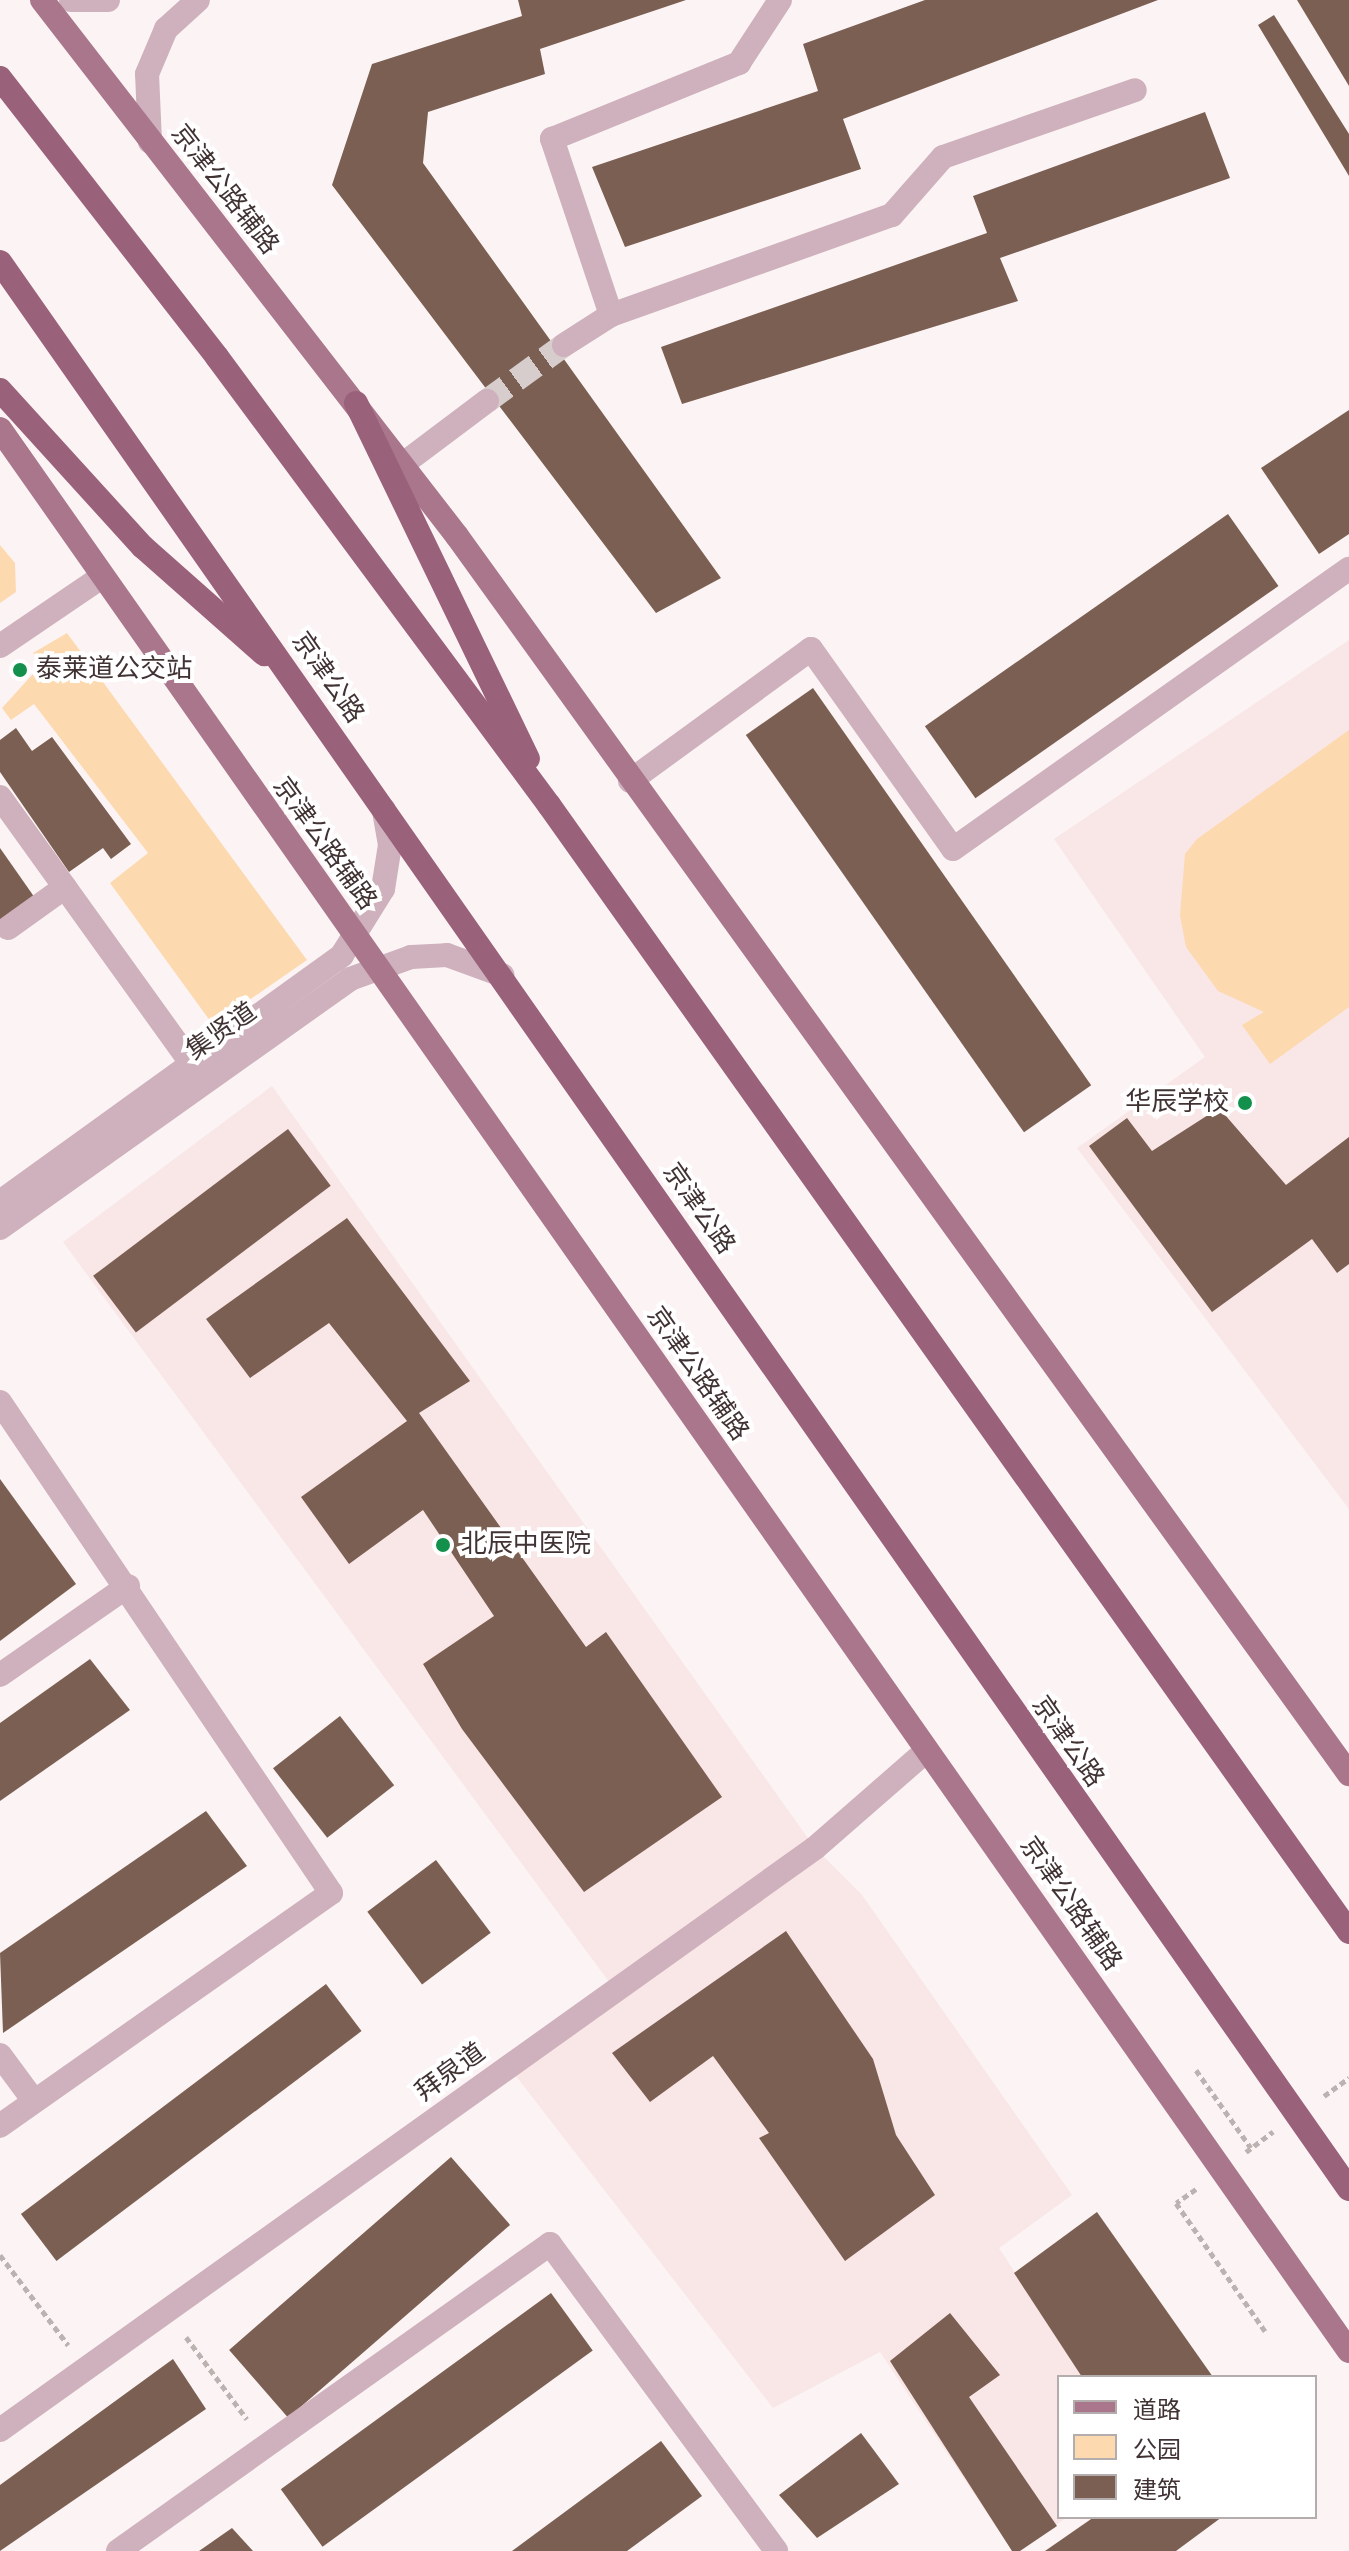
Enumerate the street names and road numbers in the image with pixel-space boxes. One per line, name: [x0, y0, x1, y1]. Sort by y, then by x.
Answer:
street label: 京津公路辅路: [164, 119, 284, 261]
street label: 京津公路: [284, 626, 370, 730]
street label: 京津公路辅路: [266, 772, 382, 916]
street label: 集贤道: [181, 997, 263, 1067]
street label: 京津公路: [655, 1157, 741, 1261]
street label: 京津公路辅路: [639, 1301, 755, 1447]
street label: 京津公路: [1024, 1690, 1110, 1794]
street label: 京津公路辅路: [1012, 1831, 1128, 1977]
street label: 拜泉道: [410, 2037, 492, 2109]

